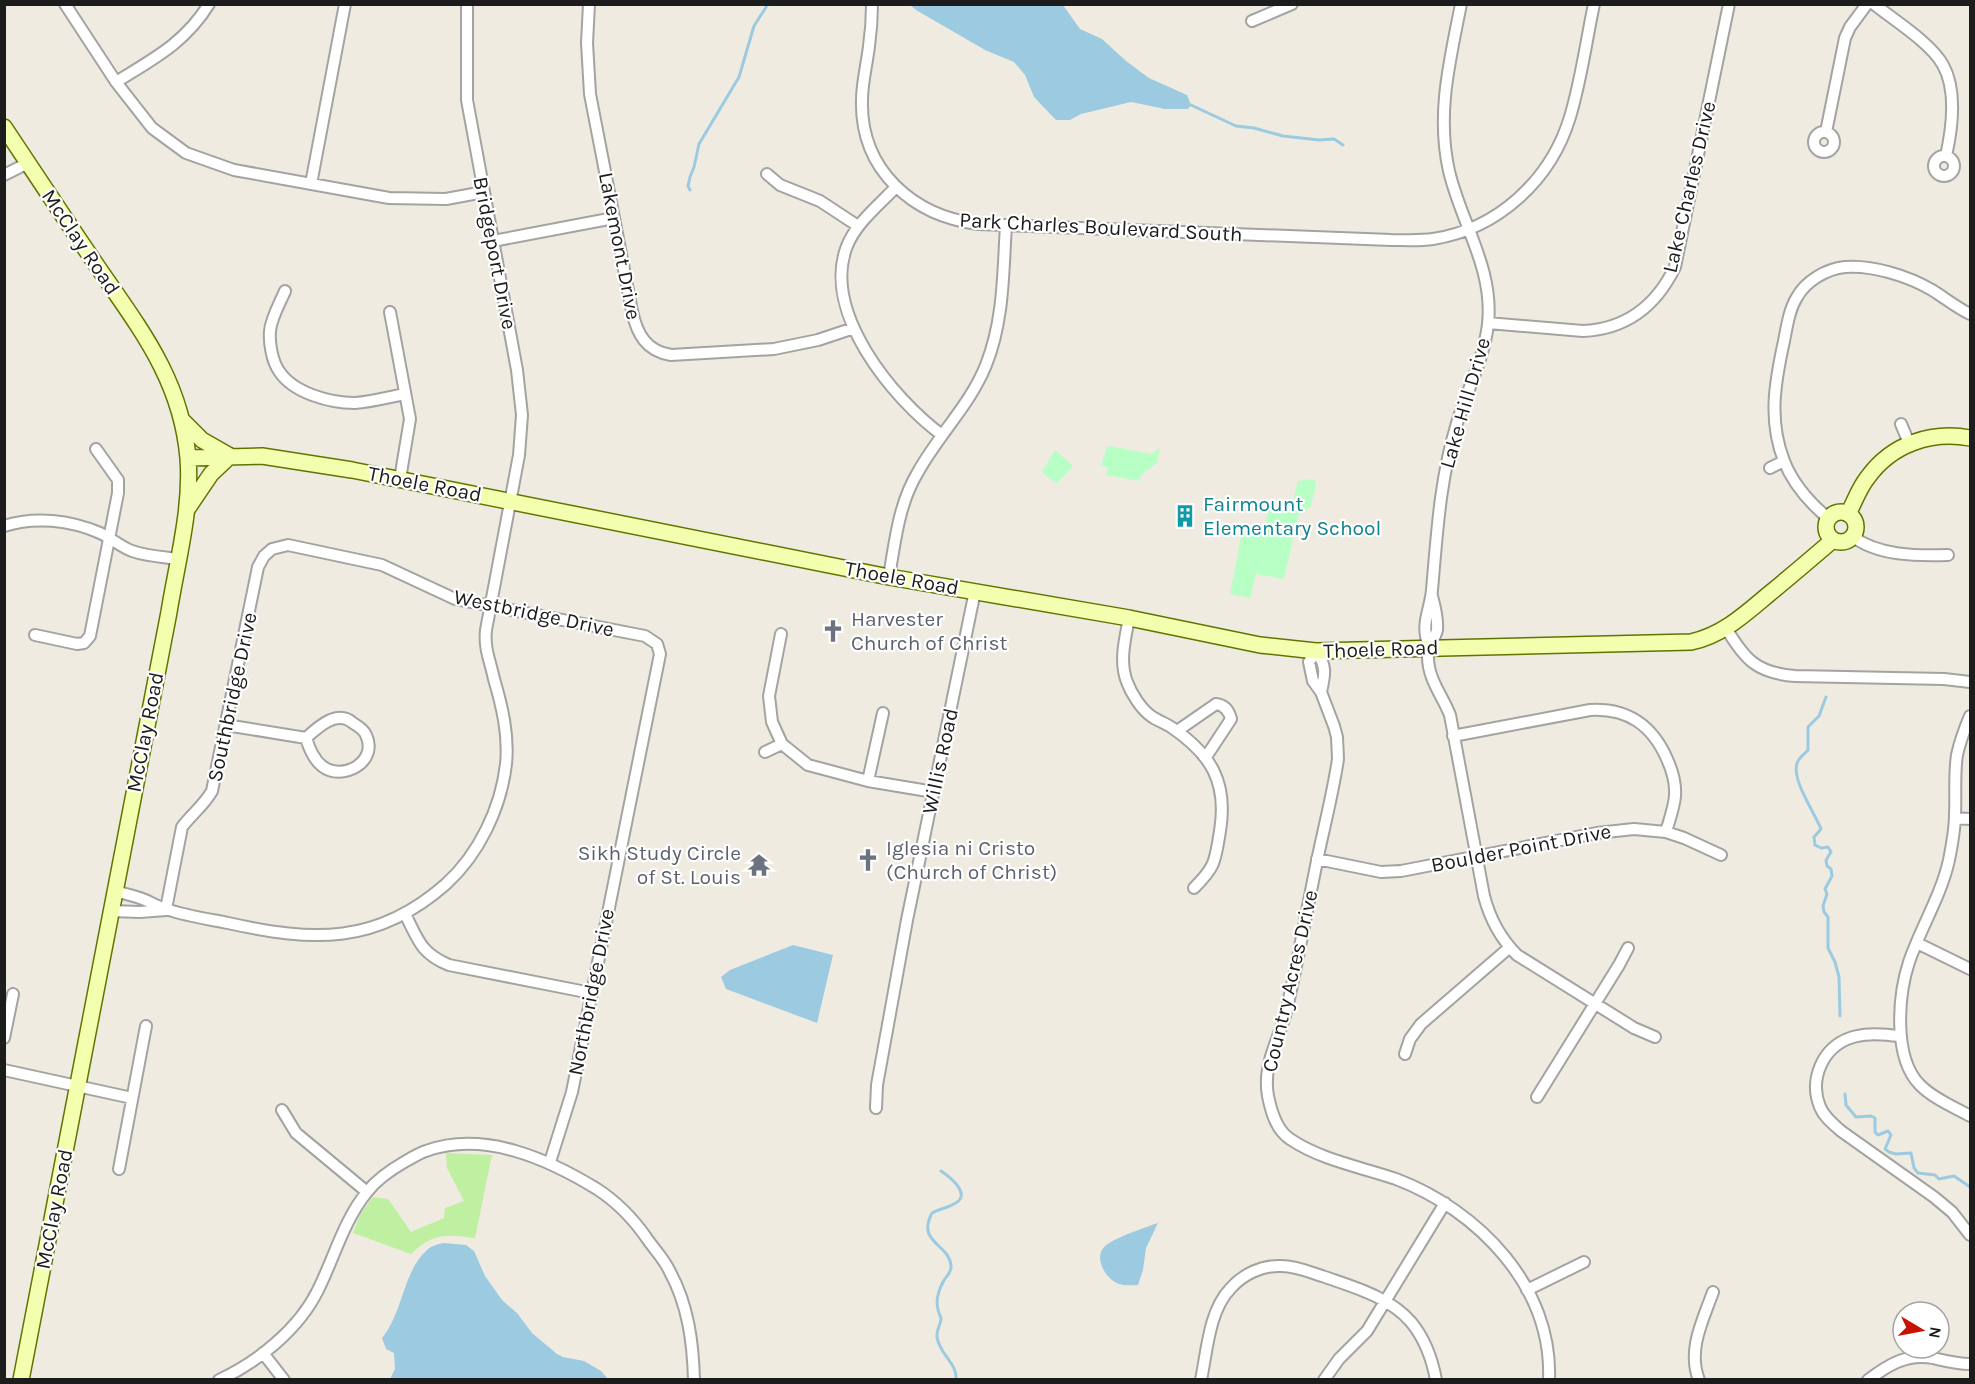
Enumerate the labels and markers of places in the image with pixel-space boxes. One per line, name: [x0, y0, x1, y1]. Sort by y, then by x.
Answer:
place label: Fairmount Elementary School: [1203, 492, 1381, 540]
building icon: Fairmount Elementary School: [1172, 503, 1198, 529]
place label: Harvester Church of Christ: [851, 607, 1007, 655]
church icon: Harvester Church of Christ: [820, 618, 846, 644]
place label: Iglesia ni Cristo (Church of Christ): [886, 836, 1057, 884]
place label: Sikh Study Circle of St. Louis: [578, 841, 741, 889]
church icon: Iglesia ni Cristo (Church of Christ): [855, 847, 881, 873]
temple icon: Sikh Study Circle of St. Louis: [746, 852, 772, 878]

